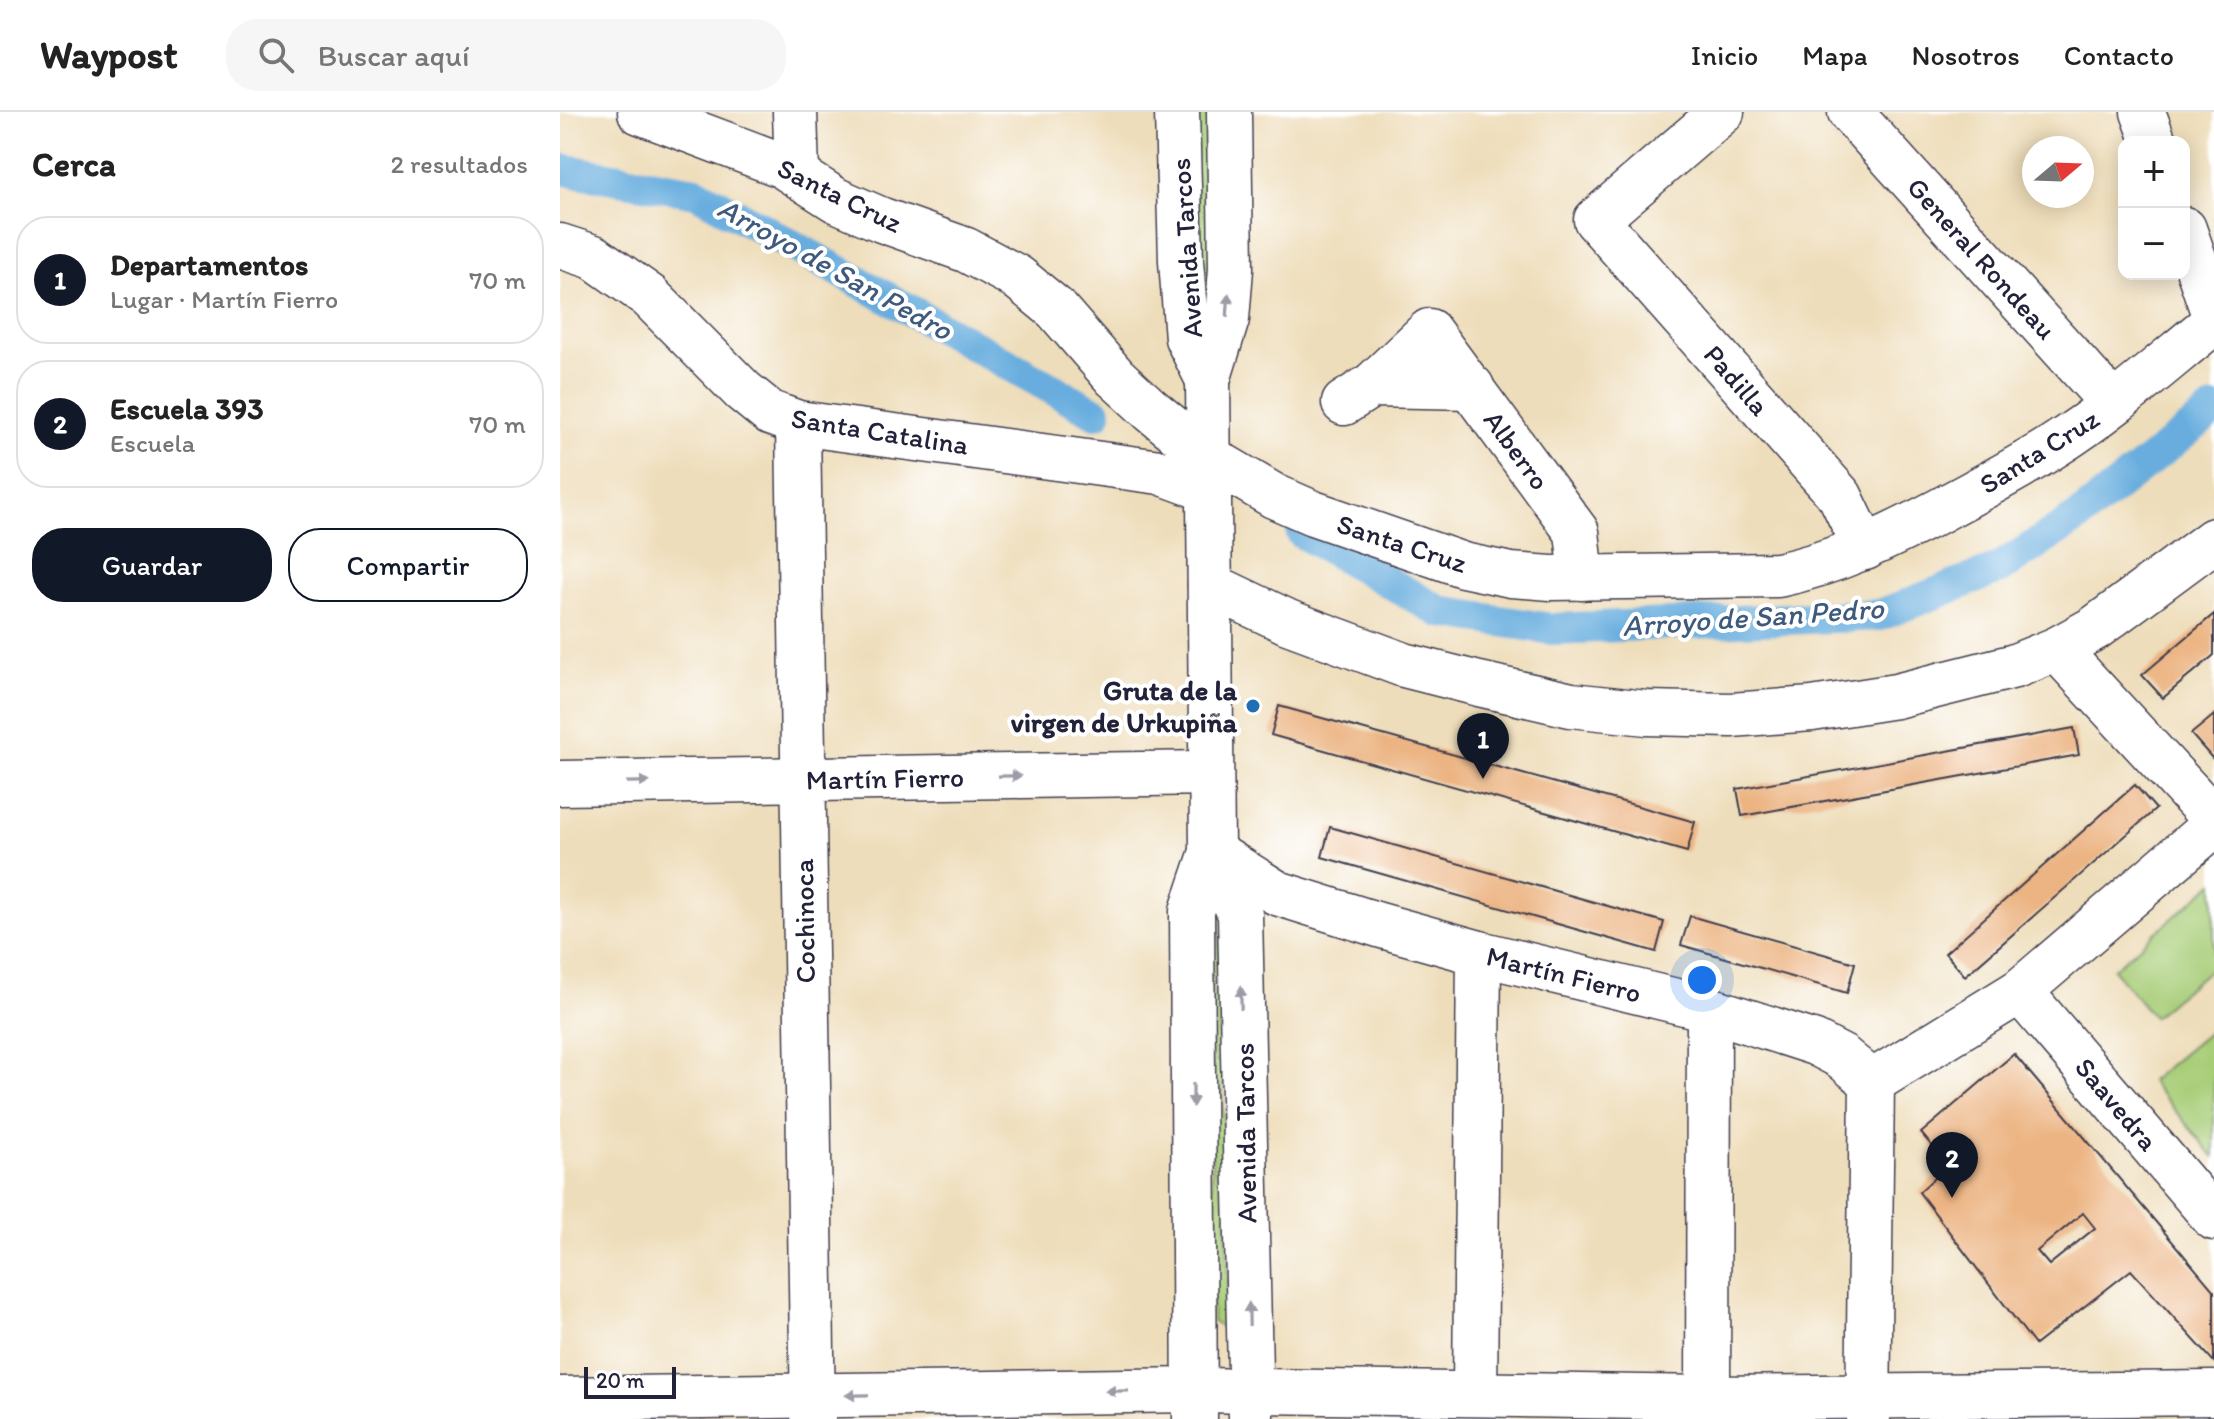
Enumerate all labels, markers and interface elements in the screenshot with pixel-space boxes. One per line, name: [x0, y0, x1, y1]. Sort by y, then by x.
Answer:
search box: [226, 19, 786, 91]
text: Waypost: [40, 32, 178, 78]
icon: search: [254, 33, 298, 77]
text: Buscar aquí: [318, 37, 469, 74]
text: Inicio: [1691, 38, 1758, 72]
text: Mapa: [1802, 38, 1868, 72]
text: Nosotros: [1912, 38, 2020, 72]
text: Contacto: [2064, 38, 2174, 72]
north arrow: [2022, 136, 2094, 208]
map controls: [2118, 136, 2190, 280]
button: +: [2118, 136, 2190, 208]
text: Cerca: [32, 144, 116, 185]
text: 2 resultados: [390, 148, 528, 180]
street label: Santa Cruz: [772, 150, 908, 240]
street label: Avenida Tarcos: [1163, 157, 1209, 339]
street label: General Rondeau: [1900, 170, 2064, 346]
water label: Arroyo de San Pedro: [712, 189, 959, 349]
button: −: [2118, 208, 2190, 280]
text: Departamentos: [110, 246, 308, 283]
text: 1: [54, 264, 66, 296]
text: 70 m: [469, 264, 526, 296]
text: Lugar · Martín Fierro: [110, 283, 338, 315]
one-way arrow: [1222, 292, 1235, 317]
street label: Padilla: [1697, 338, 1777, 423]
text: Escuela 393: [110, 390, 264, 427]
street label: Santa Catalina: [789, 400, 971, 462]
street label: Santa Cruz: [1973, 401, 2105, 501]
street label: Alberro: [1477, 404, 1557, 496]
text: 2: [53, 408, 67, 440]
text: 70 m: [469, 408, 526, 440]
text: Escuela: [110, 427, 195, 459]
street label: Santa Cruz: [1333, 506, 1471, 580]
button: Guardar: [32, 528, 272, 602]
button: Compartir: [288, 528, 528, 602]
water label: Arroyo de San Pedro: [1621, 589, 1886, 644]
place label: Gruta de la virgen de Urkupiña: [1011, 673, 1237, 739]
marker: Gruta de la virgen de Urkupiña: [1244, 697, 1262, 715]
pin: 1: [1457, 713, 1509, 779]
street label: Martín Fierro: [806, 760, 964, 796]
one-way arrow: [998, 770, 1023, 782]
one-way arrow: [626, 776, 651, 788]
street label: Cochinoca: [786, 858, 822, 984]
street label: Martín Fierro: [1483, 938, 1645, 1010]
your location: [1682, 960, 1722, 1000]
one-way arrow: [1235, 985, 1248, 1010]
street label: Avenida Tarcos: [1226, 1043, 1264, 1223]
street label: Saavedra: [2068, 1050, 2166, 1158]
one-way arrow: [1187, 1083, 1199, 1108]
pin: 2: [1926, 1132, 1978, 1198]
one-way arrow: [1242, 1301, 1255, 1326]
scale bar: [584, 1363, 676, 1399]
text: 20 m: [596, 1367, 645, 1394]
one-way arrow: [1104, 1385, 1129, 1397]
one-way arrow: [844, 1389, 869, 1401]

